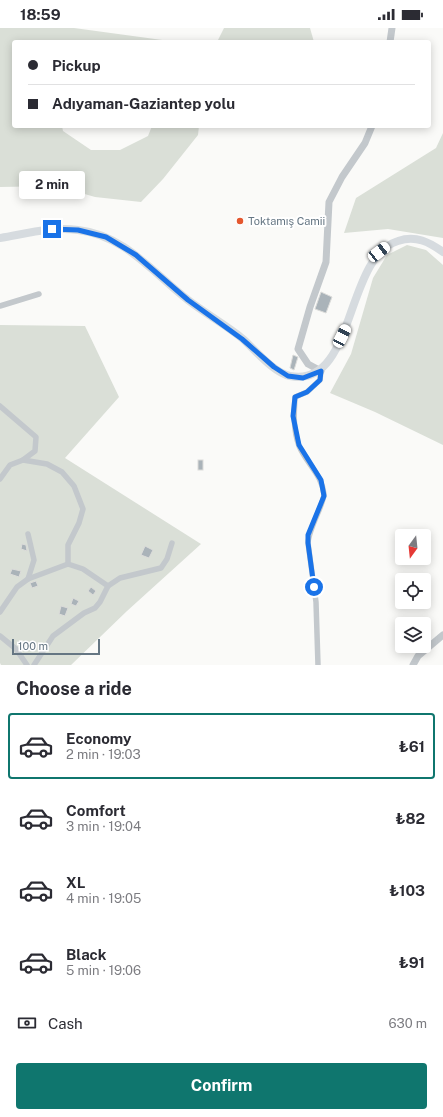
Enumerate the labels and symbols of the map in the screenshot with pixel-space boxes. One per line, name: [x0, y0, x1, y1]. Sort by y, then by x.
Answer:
callout: 2 min: [19, 171, 85, 199]
place label: Toktamış Camii: [248, 215, 325, 228]
marker: Toktamış Camii: [235, 216, 245, 226]
route end: [43, 220, 61, 238]
car: [366, 240, 392, 264]
car: [331, 323, 353, 349]
north arrow: [395, 529, 431, 565]
route start: [305, 578, 323, 596]
scale bar: [12, 637, 100, 656]

